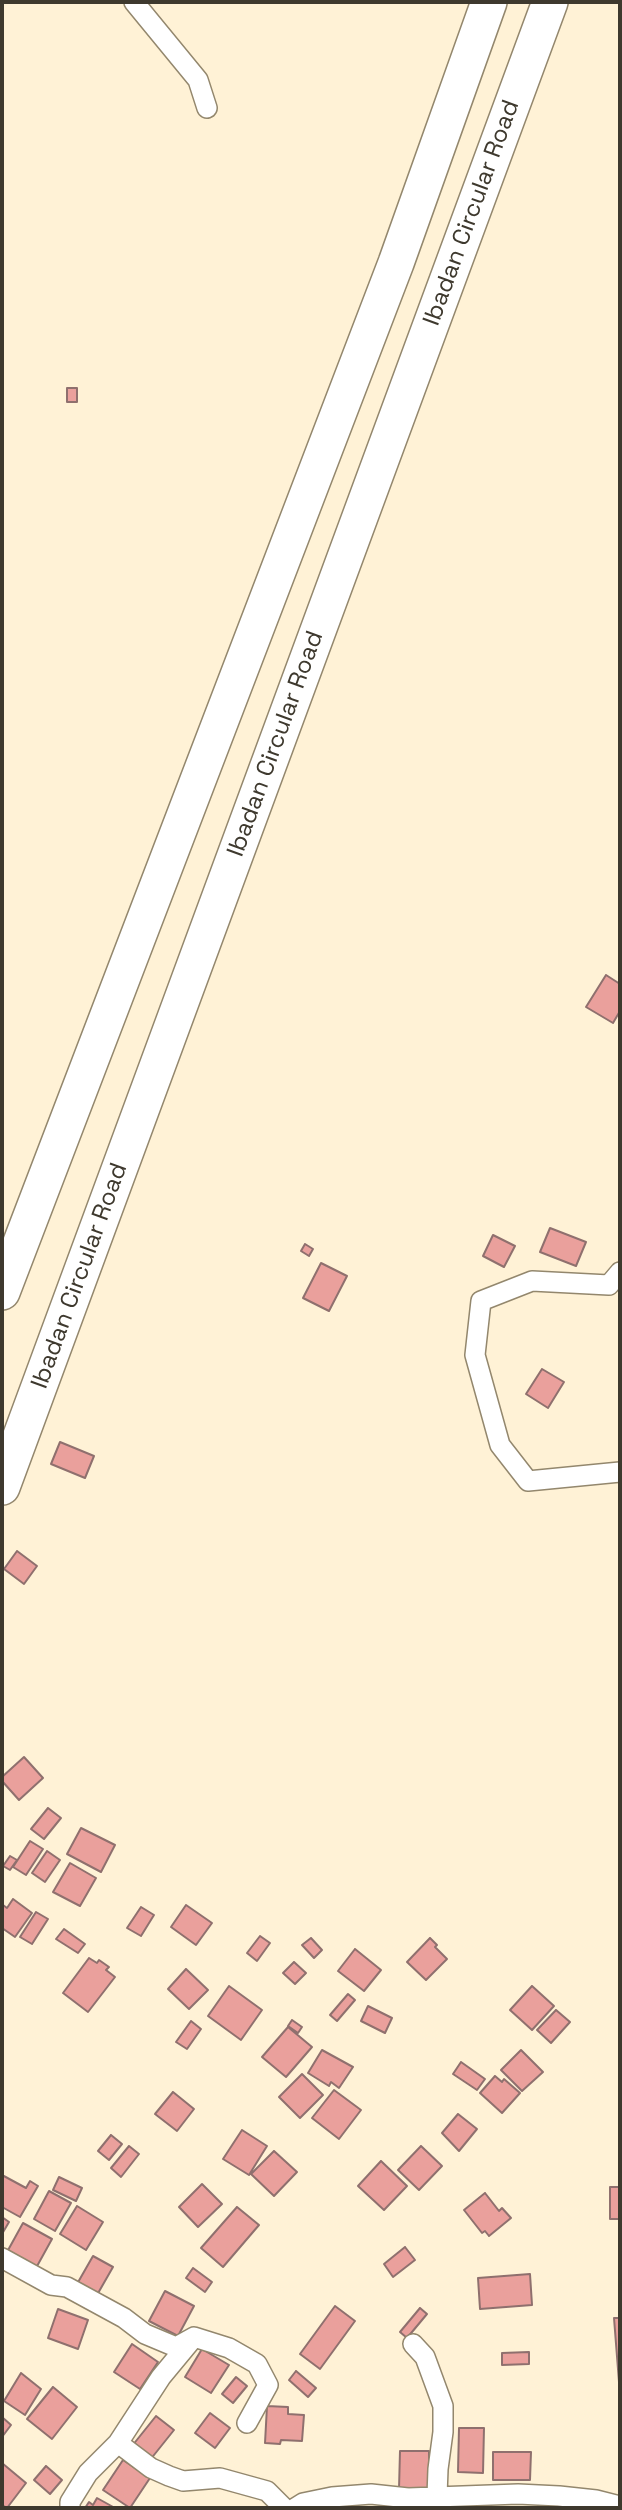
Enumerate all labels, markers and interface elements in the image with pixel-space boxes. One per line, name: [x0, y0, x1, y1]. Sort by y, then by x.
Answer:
street label: Ibadan Circular Road: [418, 96, 526, 330]
street label: Ibadan Circular Road: [222, 627, 330, 861]
street label: Ibadan Circular Road: [26, 1159, 134, 1393]

